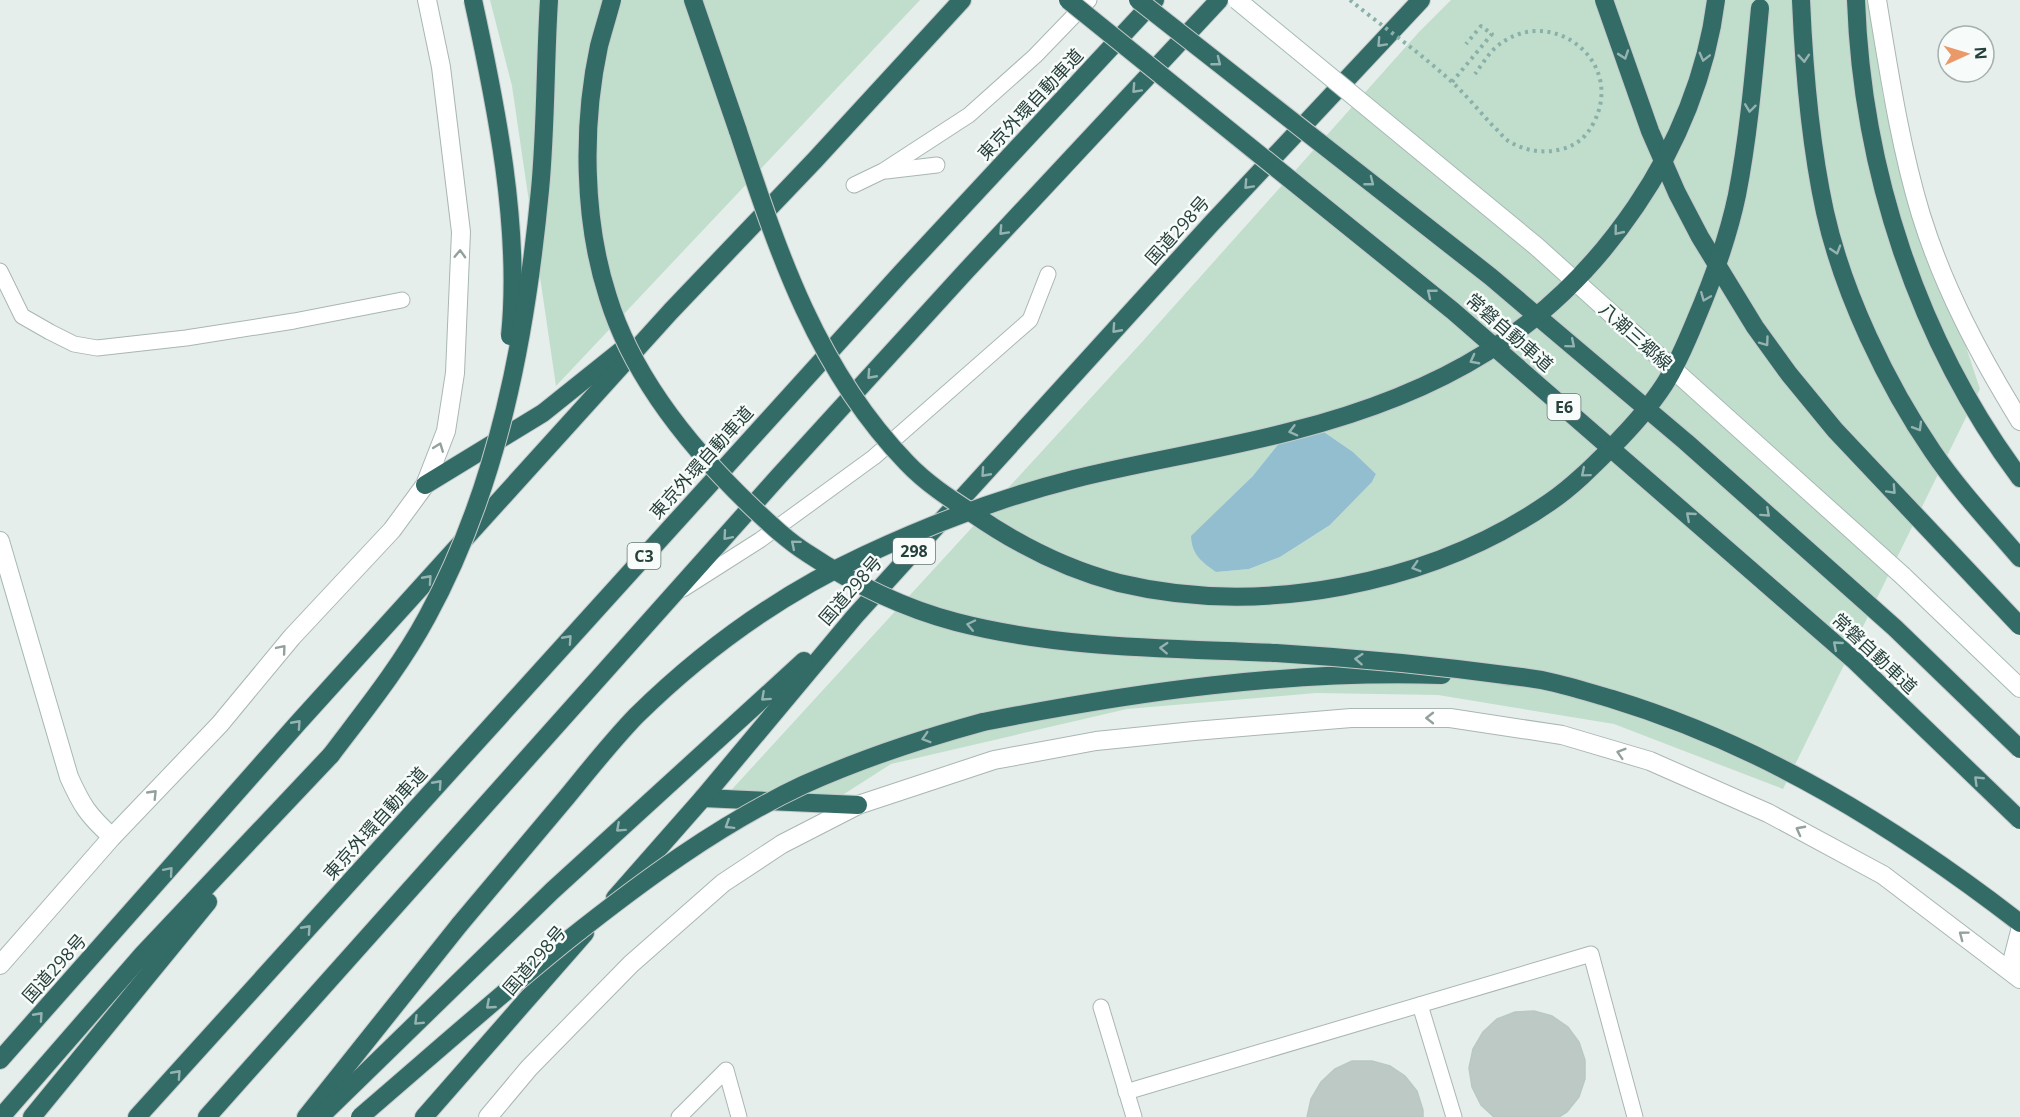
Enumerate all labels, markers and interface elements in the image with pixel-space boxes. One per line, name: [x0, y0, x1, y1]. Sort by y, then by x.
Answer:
north arrow: [1936, 24, 1996, 84]
one-way arrow: [1377, 36, 1388, 46]
street label: 東京外環自動車道: [972, 43, 1088, 165]
text: N: [1970, 46, 1992, 60]
one-way arrow: [1616, 49, 1629, 60]
one-way arrow: [1698, 52, 1711, 62]
one-way arrow: [1210, 54, 1221, 65]
one-way arrow: [1798, 54, 1811, 63]
one-way arrow: [1132, 82, 1143, 92]
one-way arrow: [1744, 104, 1757, 113]
one-way arrow: [1364, 175, 1375, 186]
one-way arrow: [1244, 178, 1255, 189]
street label: 国道298号: [1140, 190, 1214, 270]
one-way arrow: [1615, 224, 1626, 235]
one-way arrow: [999, 225, 1010, 235]
one-way arrow: [1829, 244, 1841, 255]
one-way arrow: [454, 250, 467, 259]
street label: 常磐自動車道: [1461, 288, 1559, 376]
one-way arrow: [1427, 290, 1438, 301]
one-way arrow: [1700, 291, 1712, 302]
street label: 八潮三郷線: [1595, 297, 1677, 375]
one-way arrow: [1112, 322, 1123, 332]
one-way arrow: [1758, 335, 1769, 346]
one-way arrow: [1564, 337, 1575, 348]
one-way arrow: [1470, 353, 1481, 364]
one-way arrow: [867, 368, 878, 379]
road number: E6: [1548, 394, 1580, 420]
street label: 東京外環自動車道: [644, 400, 758, 524]
one-way arrow: [1910, 421, 1922, 431]
one-way arrow: [1288, 423, 1298, 436]
one-way arrow: [432, 443, 445, 453]
one-way arrow: [981, 466, 992, 477]
one-way arrow: [1581, 466, 1592, 477]
one-way arrow: [1884, 483, 1895, 494]
one-way arrow: [1759, 506, 1770, 517]
one-way arrow: [1687, 512, 1697, 523]
one-way arrow: [723, 529, 734, 540]
road number: 298: [893, 538, 935, 564]
one-way arrow: [791, 541, 802, 552]
road number: C3: [628, 543, 660, 569]
street label: 国道298号: [813, 550, 887, 630]
one-way arrow: [1411, 560, 1422, 572]
one-way arrow: [421, 575, 432, 586]
street label: 常磐自動車道: [1827, 607, 1923, 699]
one-way arrow: [966, 619, 976, 632]
one-way arrow: [561, 635, 572, 646]
one-way arrow: [1833, 641, 1844, 652]
one-way arrow: [1160, 642, 1169, 655]
one-way arrow: [275, 645, 286, 656]
one-way arrow: [1354, 652, 1363, 665]
one-way arrow: [761, 690, 771, 701]
one-way arrow: [1425, 712, 1434, 724]
one-way arrow: [290, 720, 301, 730]
one-way arrow: [922, 731, 932, 743]
one-way arrow: [1616, 748, 1627, 760]
street label: 東京外環自動車道: [318, 761, 432, 885]
one-way arrow: [1974, 776, 1985, 787]
one-way arrow: [431, 780, 442, 791]
one-way arrow: [145, 791, 156, 802]
one-way arrow: [725, 818, 736, 829]
one-way arrow: [617, 821, 628, 832]
one-way arrow: [1796, 826, 1806, 837]
one-way arrow: [162, 867, 173, 877]
street label: 国道298号: [497, 920, 571, 1000]
one-way arrow: [300, 925, 311, 935]
street label: 国道298号: [17, 928, 91, 1008]
one-way arrow: [1959, 931, 1970, 942]
one-way arrow: [486, 998, 497, 1009]
one-way arrow: [32, 1012, 43, 1023]
one-way arrow: [415, 1014, 425, 1025]
one-way arrow: [170, 1070, 181, 1080]

